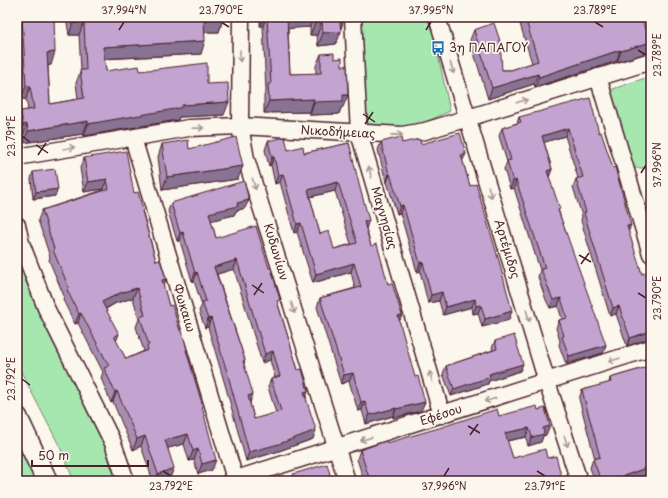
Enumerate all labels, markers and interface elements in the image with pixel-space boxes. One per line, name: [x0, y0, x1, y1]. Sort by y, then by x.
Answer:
text: 37.994°N: [101, 2, 147, 17]
text: 23.790°E: [199, 2, 243, 17]
text: 37.995°N: [408, 2, 454, 17]
text: 23.789°E: [573, 2, 617, 17]
text: 23.789°E: [649, 33, 664, 77]
place label: 3η ΠΑΠΑΓΟΥ: [449, 38, 528, 56]
bus stop icon: 3η ΠΑΠΑΓΟΥ: [430, 40, 446, 56]
one-way arrow: [236, 49, 244, 62]
one-way arrow: [449, 61, 457, 73]
one-way arrow: [516, 97, 529, 104]
text: 23.791°E: [3, 115, 18, 157]
street label: Νικοδήμειας: [300, 120, 376, 142]
one-way arrow: [191, 124, 204, 132]
one-way arrow: [390, 131, 403, 139]
text: 37.996°N: [649, 142, 664, 188]
one-way arrow: [62, 144, 75, 152]
one-way arrow: [366, 166, 373, 179]
one-way arrow: [251, 178, 258, 191]
street label: Μαγνησίας: [367, 184, 403, 251]
one-way arrow: [487, 185, 494, 198]
street label: Αρτέμιδος: [490, 217, 525, 281]
street label: Κυδωνίων: [260, 221, 294, 283]
text: 23.790°E: [649, 276, 664, 320]
street label: Φωκαιω: [169, 281, 201, 334]
one-way arrow: [290, 302, 297, 315]
one-way arrow: [525, 310, 532, 323]
text: 23.792°E: [3, 357, 18, 401]
one-way arrow: [608, 357, 621, 364]
one-way arrow: [427, 371, 434, 384]
one-way arrow: [484, 397, 497, 404]
street label: Εφέσου: [417, 399, 464, 429]
one-way arrow: [563, 434, 570, 447]
one-way arrow: [360, 436, 373, 443]
scale bar: [32, 442, 148, 468]
text: 50 m: [38, 446, 69, 464]
text: 23.792°E: [149, 478, 193, 493]
text: 37.996°N: [421, 478, 467, 493]
text: 23.791°E: [524, 478, 566, 493]

